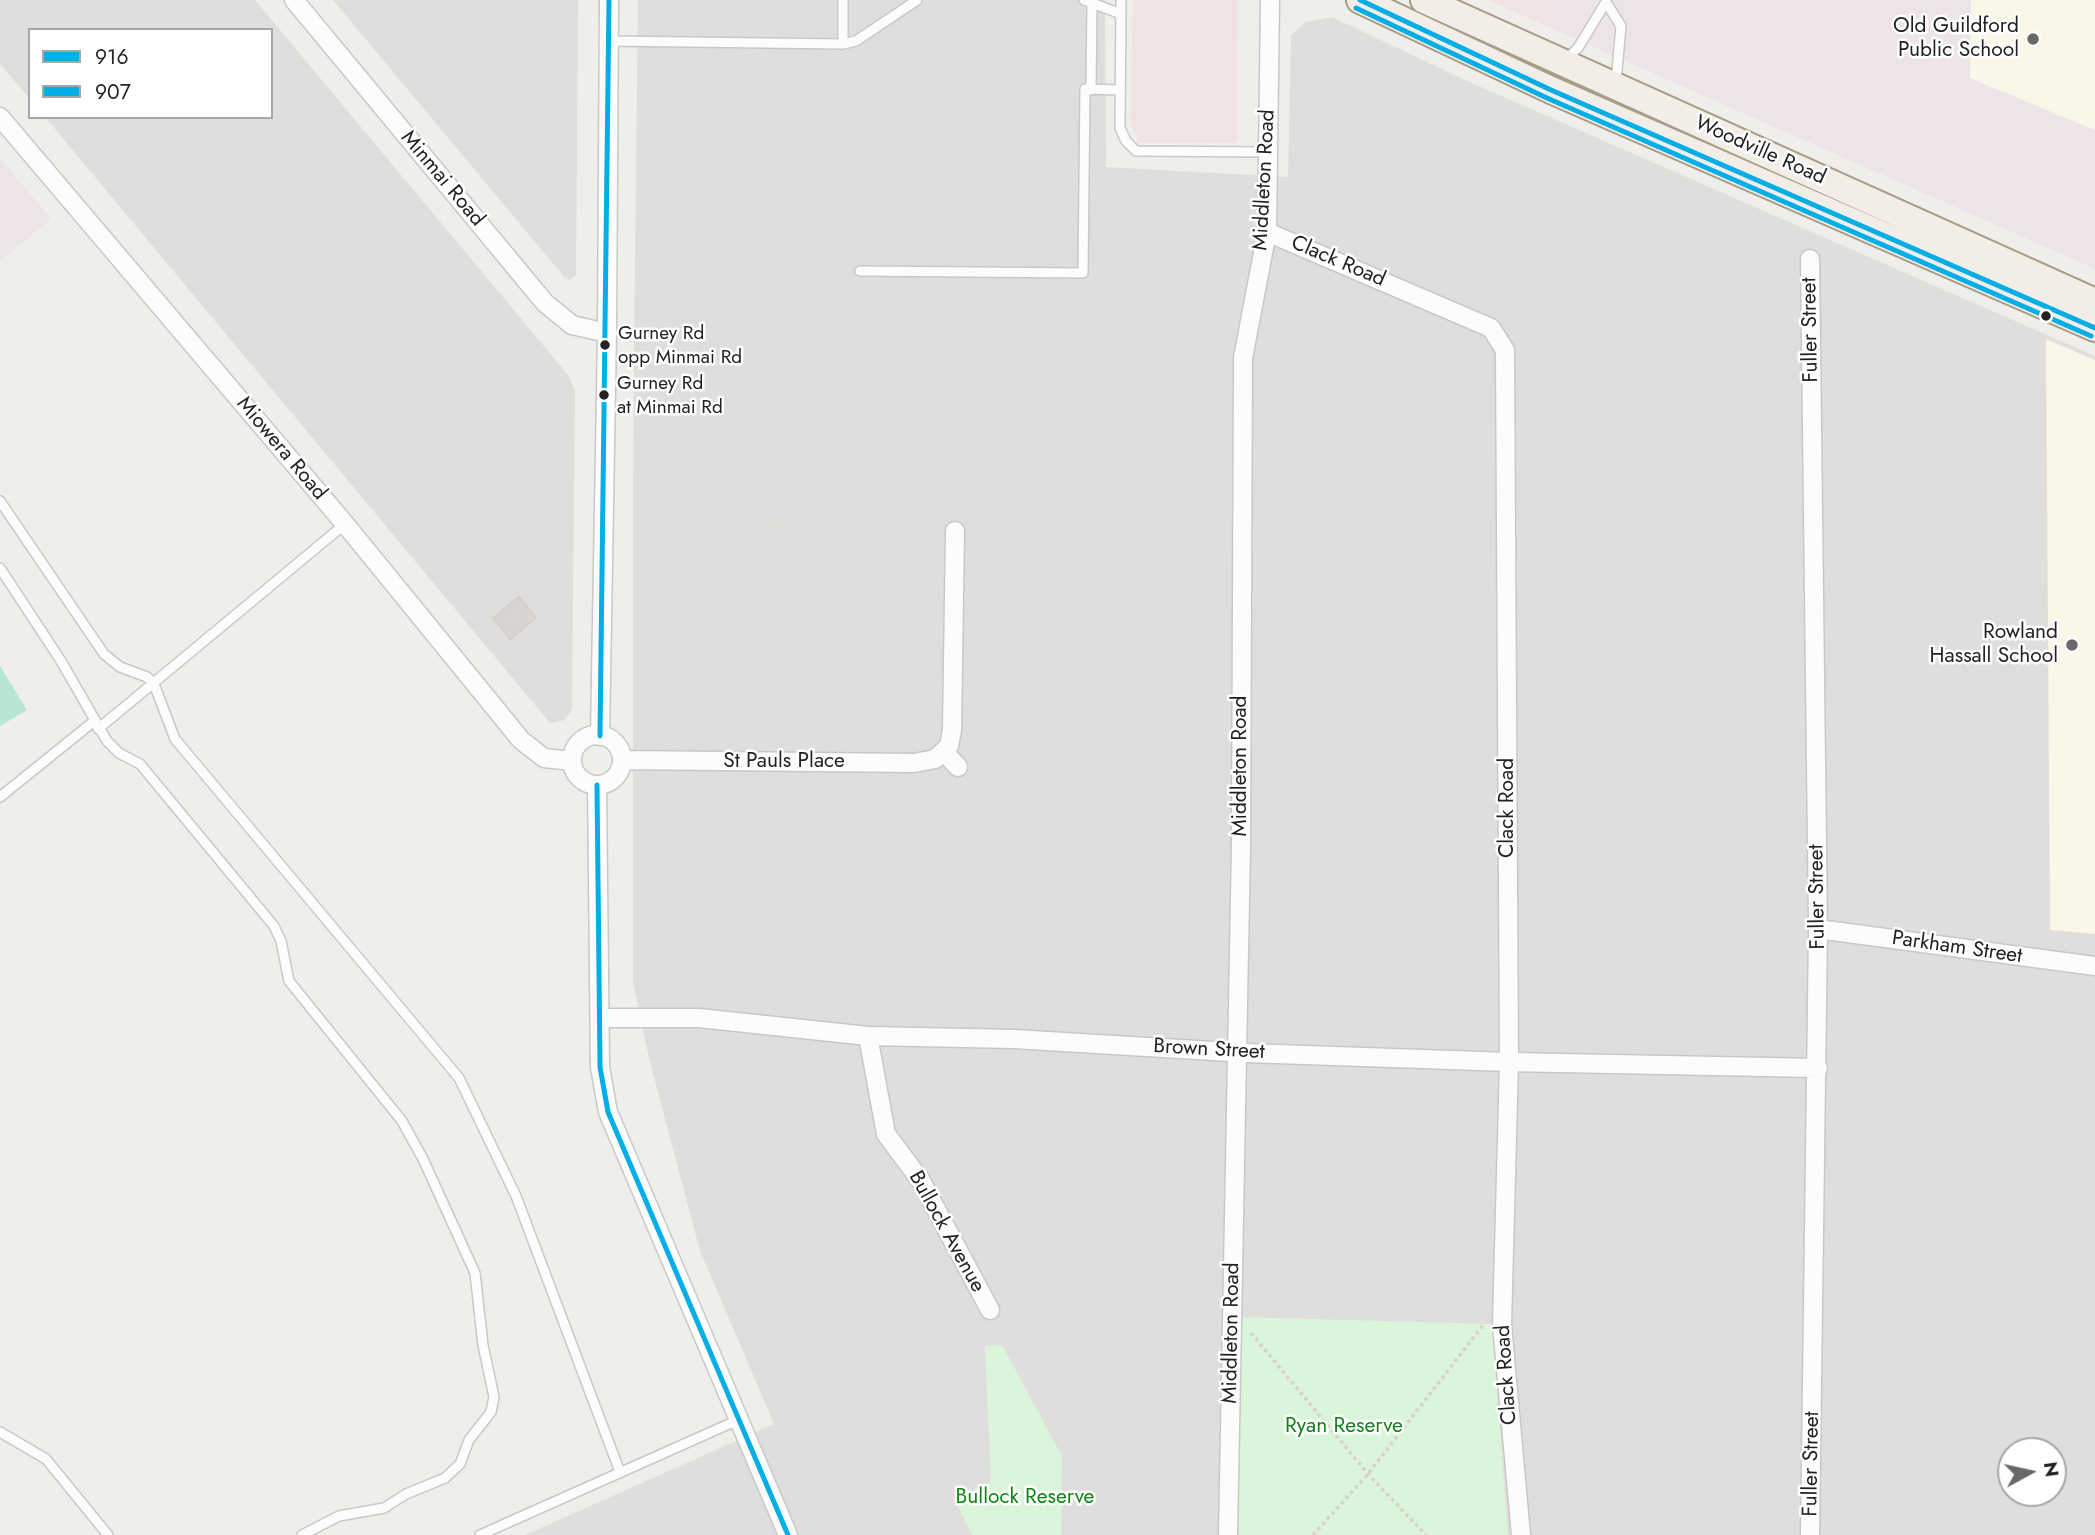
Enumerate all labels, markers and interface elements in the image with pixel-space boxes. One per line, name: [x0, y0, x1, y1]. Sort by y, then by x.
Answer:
place label: Old Guildford Public School: [1893, 14, 2019, 64]
legend: [28, 28, 273, 119]
marker: Old Guildford Public School: [2025, 31, 2041, 47]
text: 916: [95, 42, 129, 72]
text: 907: [95, 77, 131, 107]
street label: Middleton Road: [1249, 109, 1281, 251]
street label: Woodville Road: [1691, 111, 1829, 191]
street label: Minmai Road: [395, 126, 489, 232]
street label: Clack Road: [1287, 231, 1389, 293]
street label: Fuller Street: [1797, 277, 1825, 383]
unlabelled marker: [2039, 309, 2053, 323]
place label: Gurney Rd opp Minmai Rd: [618, 323, 742, 367]
marker: Gurney Rd opp Minmai Rd: [598, 338, 612, 352]
place label: Gurney Rd at Minmai Rd: [617, 373, 723, 417]
marker: Gurney Rd at Minmai Rd: [597, 388, 611, 402]
street label: Miowera Road: [230, 392, 332, 506]
place label: Rowland Hassall School: [1930, 620, 2058, 670]
marker: Rowland Hassall School: [2064, 637, 2080, 653]
street label: Middleton Road: [1228, 695, 1254, 837]
street label: St Pauls Place: [723, 749, 845, 775]
street label: Clack Road: [1495, 758, 1521, 858]
street label: Fuller Street: [1804, 844, 1832, 950]
street label: Parkham Street: [1890, 926, 2024, 970]
street label: Brown Street: [1153, 1035, 1265, 1065]
street label: Bullock Avenue: [902, 1167, 990, 1297]
street label: Middleton Road: [1218, 1262, 1246, 1404]
street label: Clack Road: [1491, 1324, 1523, 1426]
street label: Fuller Street: [1798, 1411, 1826, 1517]
park label: Ryan Reserve: [1285, 1414, 1403, 1440]
north arrow: [1997, 1437, 2067, 1507]
text: N: [2037, 1460, 2066, 1479]
park label: Bullock Reserve: [956, 1485, 1094, 1511]

